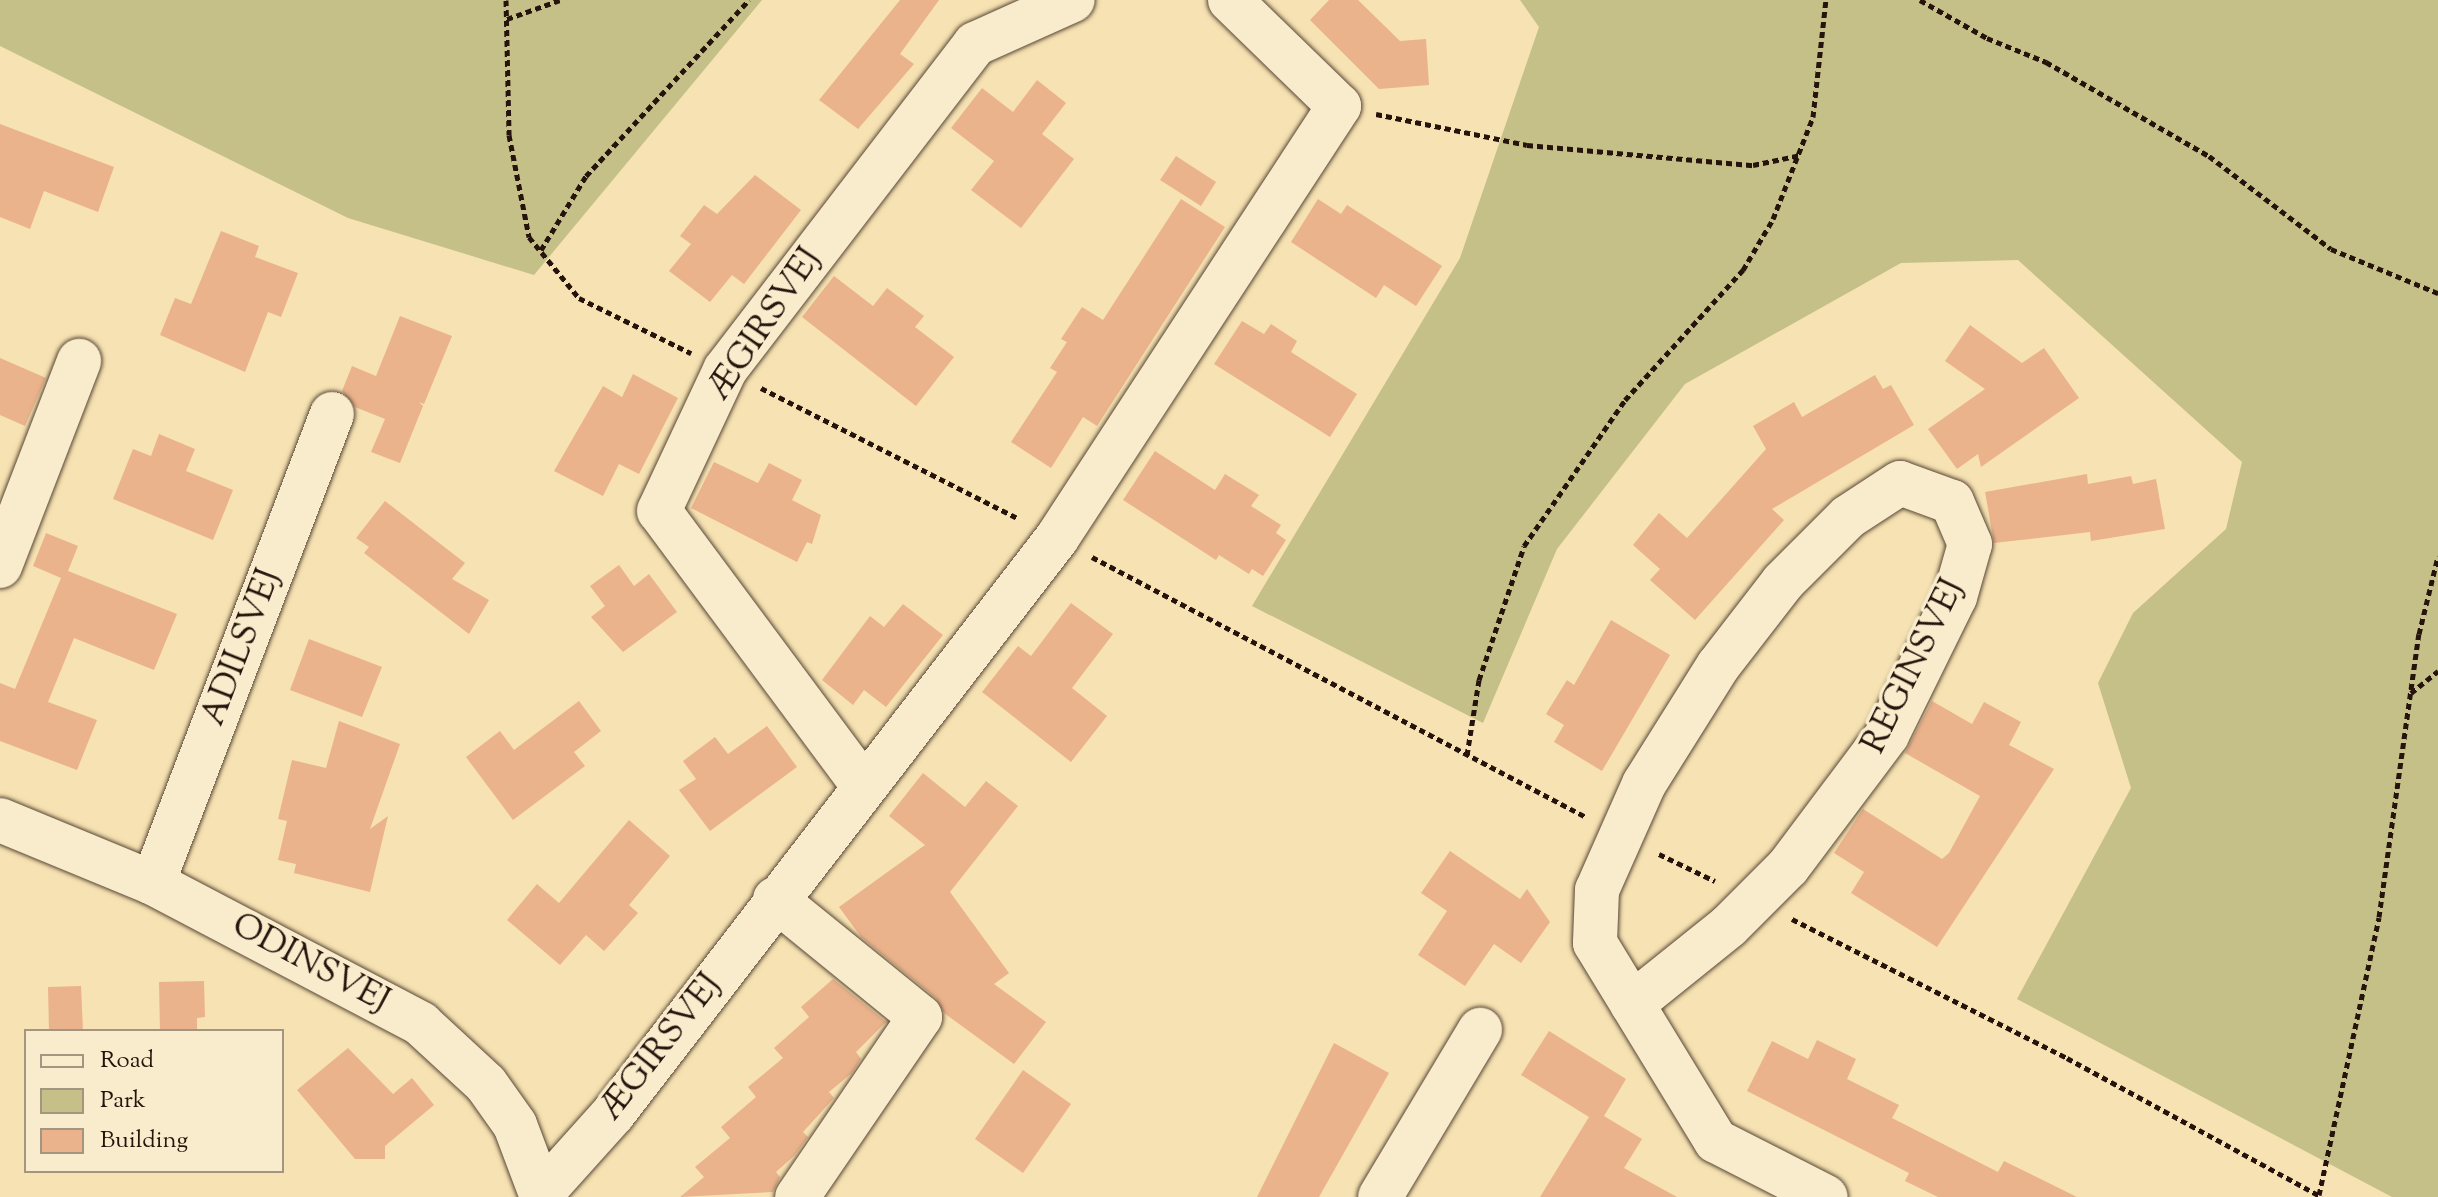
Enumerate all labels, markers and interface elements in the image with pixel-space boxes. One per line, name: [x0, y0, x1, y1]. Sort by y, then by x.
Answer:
street label: ÆGIRSVEJ: [699, 241, 831, 409]
street label: ADILSVEJ: [194, 564, 290, 732]
street label: REGINSVEJ: [1854, 573, 1974, 761]
street label: ODINSVEJ: [225, 906, 395, 1022]
street label: ÆGIRSVEJ: [591, 967, 731, 1129]
legend: [24, 1029, 284, 1173]
text: Road: [100, 1044, 154, 1078]
text: Park: [100, 1084, 146, 1118]
text: Building: [100, 1124, 188, 1158]

